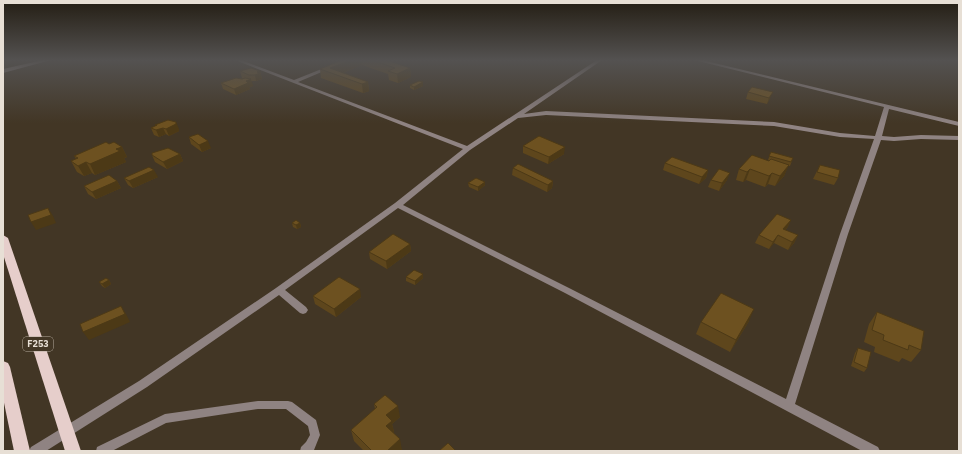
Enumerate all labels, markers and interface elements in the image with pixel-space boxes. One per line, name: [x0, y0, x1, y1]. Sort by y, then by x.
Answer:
road number: F253: [23, 337, 53, 351]

